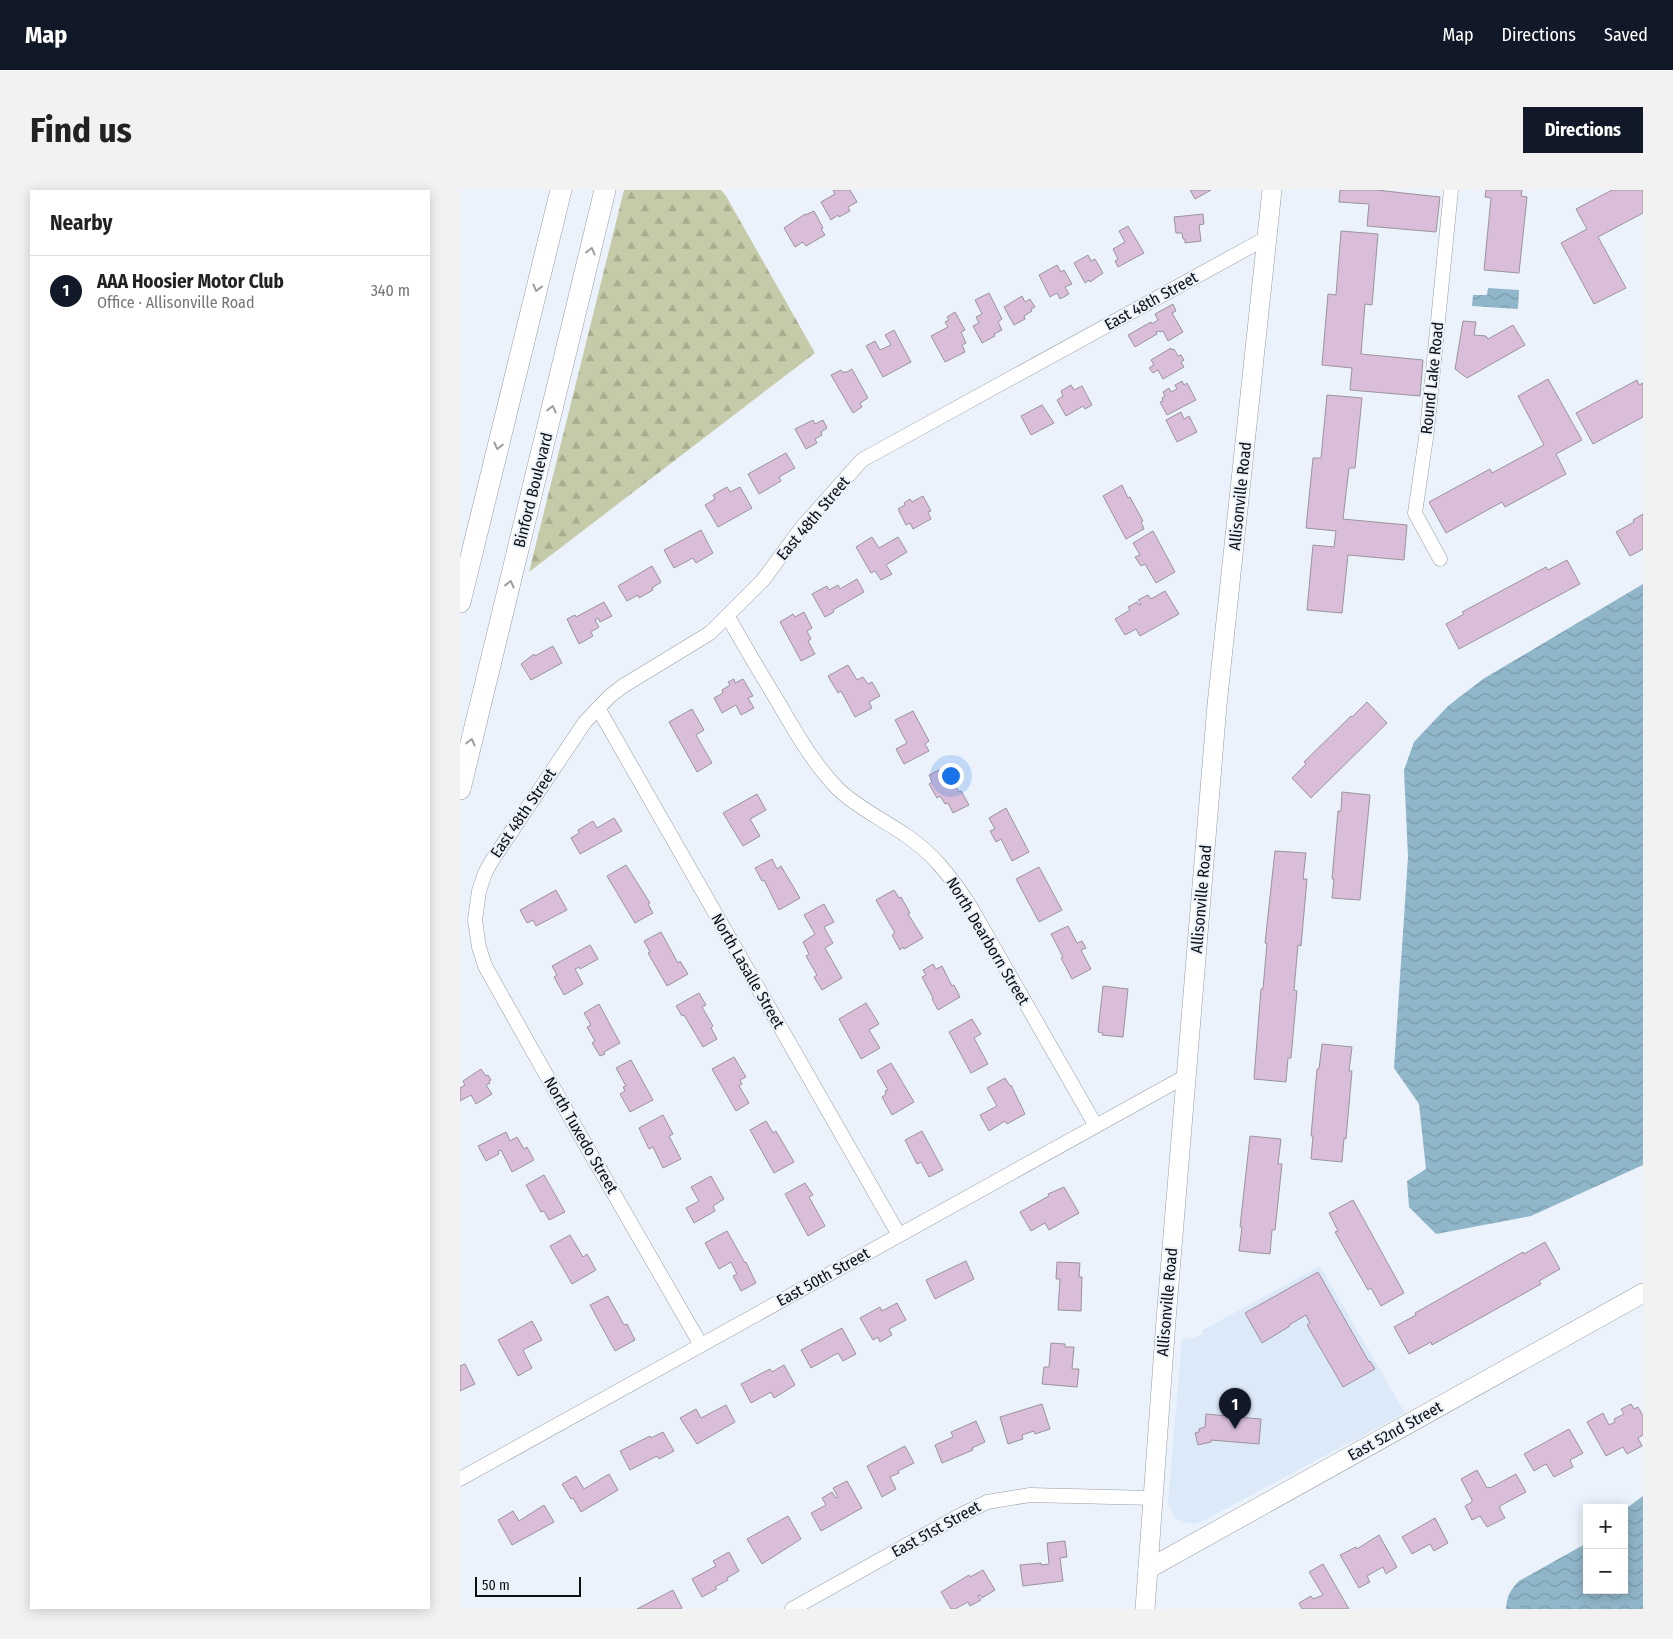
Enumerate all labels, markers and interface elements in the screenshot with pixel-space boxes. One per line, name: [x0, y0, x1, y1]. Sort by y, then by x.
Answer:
text: Map: [25, 21, 67, 49]
text: Map: [1442, 24, 1474, 46]
text: Directions: [1502, 24, 1576, 46]
text: Saved: [1604, 24, 1648, 46]
button: Directions: [1523, 107, 1643, 153]
text: Find us: [30, 109, 132, 151]
text: Nearby: [50, 210, 112, 236]
one-way arrow: [585, 247, 596, 256]
street label: East 48th Street: [1101, 267, 1201, 334]
text: AAA Hoosier Motor Club: [97, 270, 284, 293]
text: 1: [63, 281, 69, 300]
text: 340 m: [371, 281, 410, 300]
one-way arrow: [532, 284, 543, 293]
text: Office · Allisonville Road: [97, 293, 255, 312]
street label: Round Lake Road: [1417, 321, 1447, 435]
one-way arrow: [546, 405, 557, 414]
street label: Binford Boulevard: [510, 431, 556, 549]
street label: Allisonville Road: [1225, 441, 1255, 551]
one-way arrow: [493, 442, 504, 451]
street label: East 48th Street: [772, 472, 854, 564]
one-way arrow: [504, 579, 515, 588]
one-way arrow: [466, 738, 476, 746]
your location: [938, 763, 964, 789]
street label: East 48th Street: [486, 764, 560, 861]
street label: Allisonville Road: [1187, 844, 1215, 954]
street label: North Dearborn Street: [942, 874, 1034, 1009]
street label: North Lasalle Street: [707, 910, 789, 1033]
street label: North Tuxedo Street: [540, 1073, 622, 1197]
street label: East 50th Street: [773, 1243, 873, 1310]
street label: Allisonville Road: [1153, 1247, 1181, 1357]
pin: 1: [1219, 1388, 1251, 1429]
street label: East 52nd Street: [1344, 1397, 1446, 1465]
street label: East 51st Street: [888, 1496, 984, 1561]
map controls: [1583, 1504, 1628, 1594]
button: +: [1583, 1504, 1628, 1549]
button: −: [1583, 1549, 1628, 1594]
scale bar: [475, 1574, 581, 1597]
text: 50 m: [482, 1577, 510, 1594]

